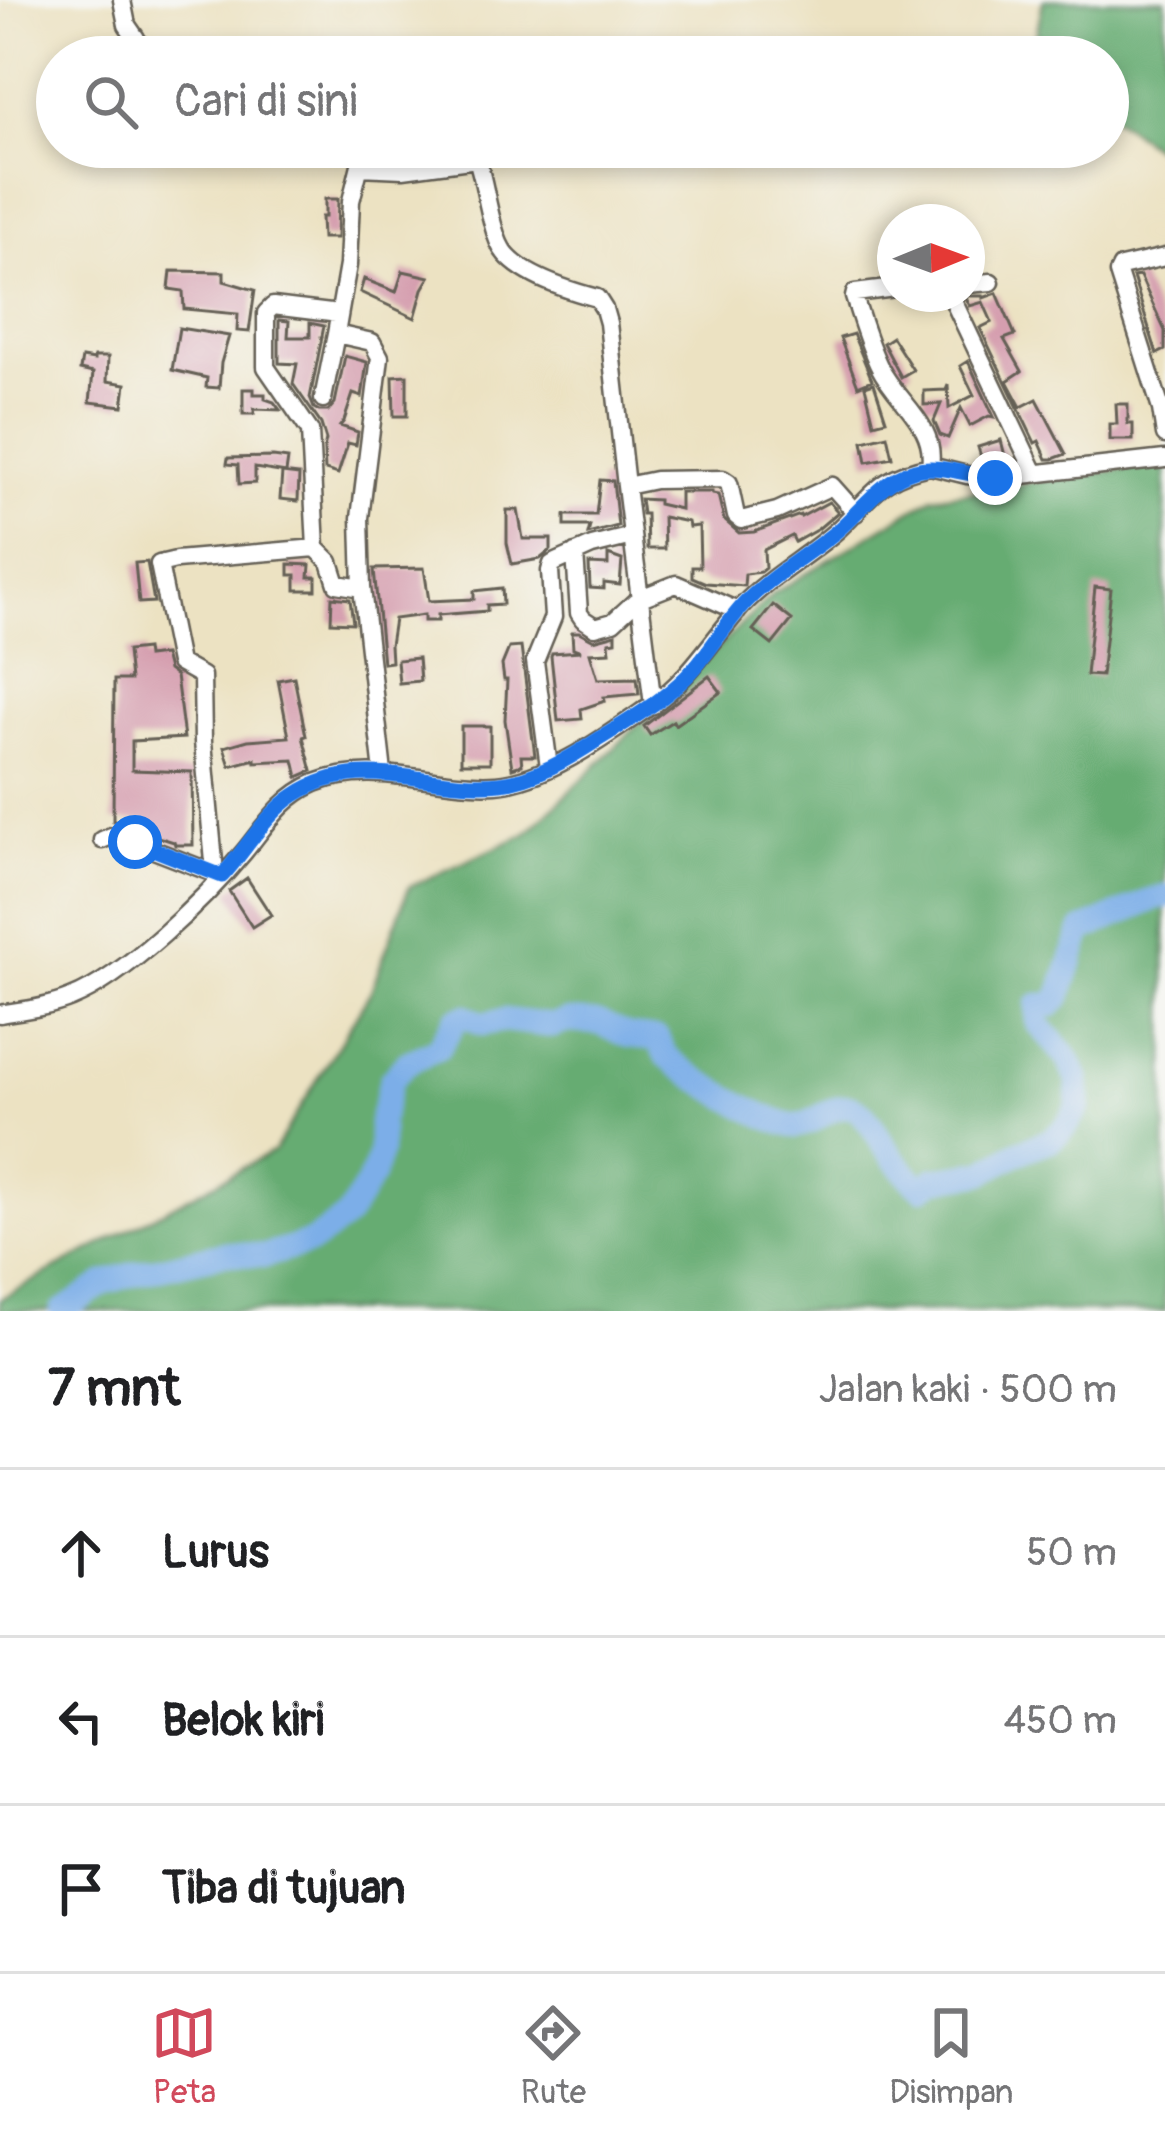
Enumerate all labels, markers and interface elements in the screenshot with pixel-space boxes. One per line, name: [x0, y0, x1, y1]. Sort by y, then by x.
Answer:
search box: [36, 36, 1129, 168]
icon: search: [78, 69, 144, 135]
text: Cari di sini: [174, 74, 358, 130]
north arrow: [877, 204, 985, 312]
route end: [968, 451, 1022, 505]
route start: [108, 815, 162, 869]
text: 7 mnt: [48, 1357, 180, 1421]
text: Jalan kaki · 500 m: [819, 1365, 1117, 1414]
icon: ahead: [48, 1520, 114, 1586]
text: Lurus: [162, 1525, 269, 1581]
text: 50 m: [1026, 1528, 1117, 1577]
icon: left: [48, 1688, 114, 1754]
text: Belok kiri: [162, 1693, 324, 1749]
text: 450 m: [1004, 1696, 1117, 1745]
icon: arrive: [48, 1856, 114, 1922]
text: Tiba di tujuan: [162, 1861, 406, 1917]
tab: Peta: [151, 2000, 217, 2113]
tab: Rute: [520, 2000, 586, 2113]
tab: Disimpan: [889, 2000, 1014, 2113]

